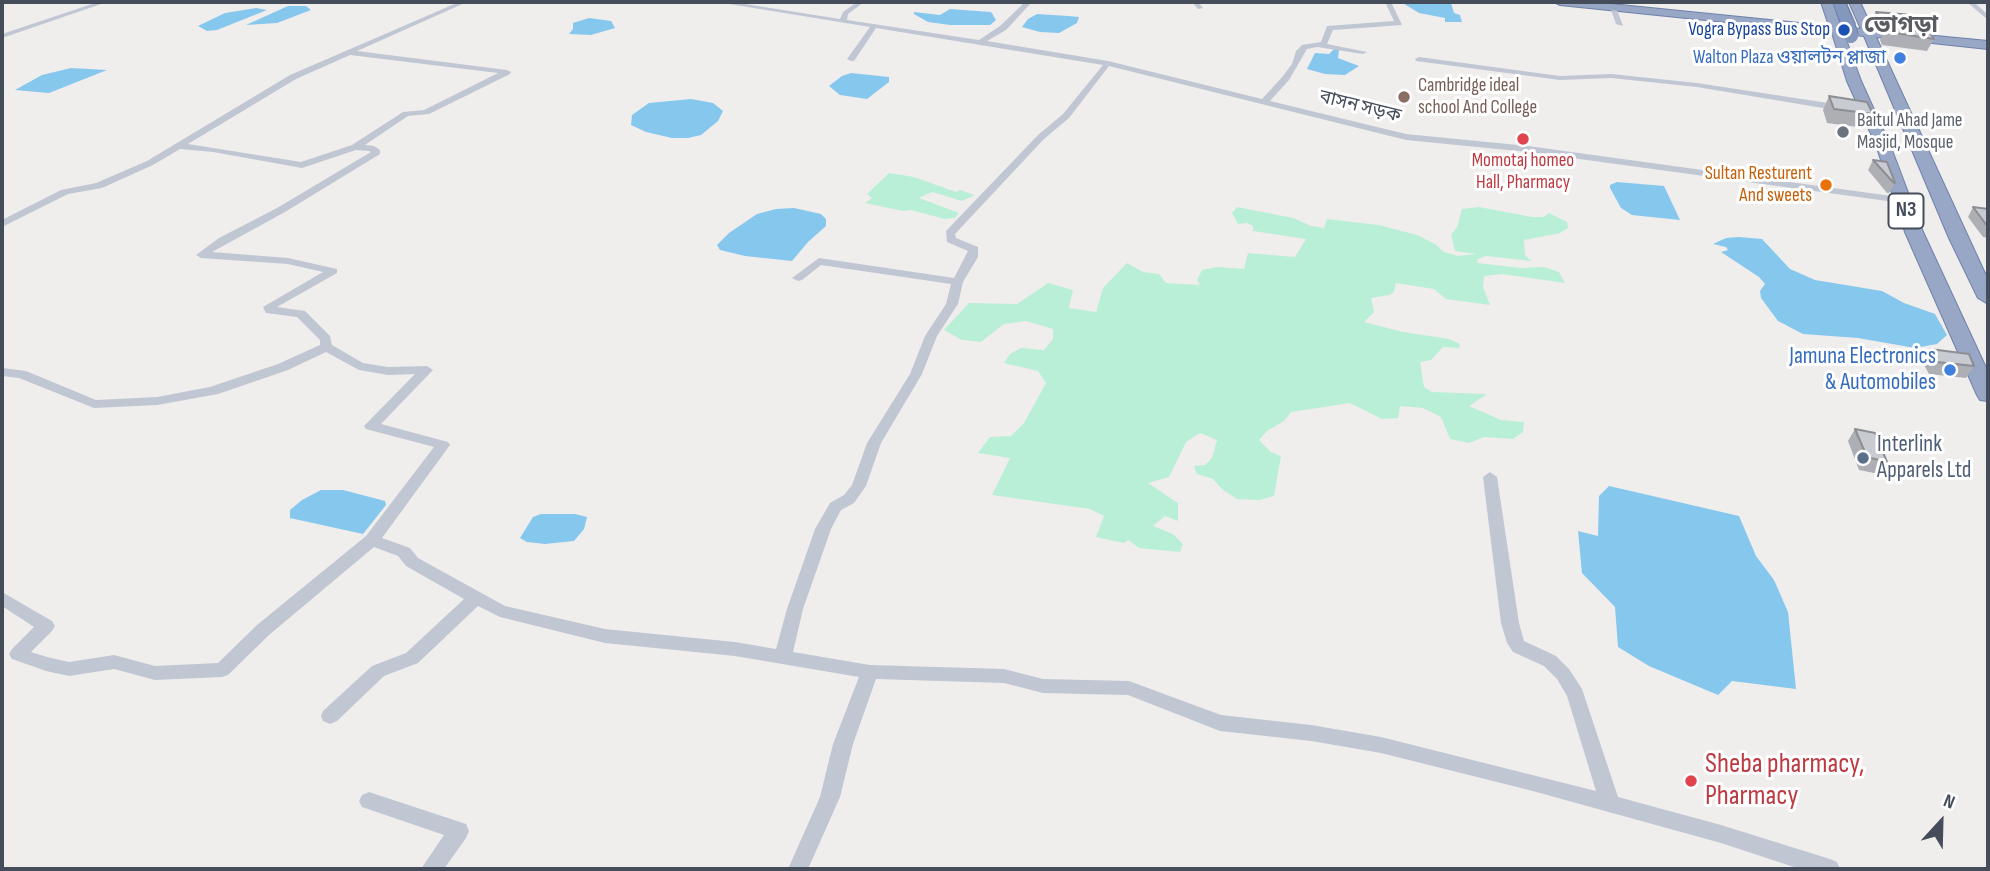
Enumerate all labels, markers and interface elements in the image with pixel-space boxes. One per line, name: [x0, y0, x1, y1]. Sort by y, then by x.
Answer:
district label: ভোগড়া: [1864, 12, 1938, 40]
place label: Vogra Bypass Bus Stop: [1688, 19, 1830, 41]
marker: Vogra Bypass Bus Stop: [1836, 22, 1852, 38]
place label: Walton Plaza ওয়ালটন প্লাজা: [1693, 47, 1886, 69]
marker: Walton Plaza ওয়ালটন প্লাজা: [1892, 50, 1908, 66]
place label: Cambridge ideal school And College: [1418, 75, 1537, 119]
street label: বাসন সড়ক: [1317, 86, 1403, 128]
marker: Cambridge ideal school And College: [1396, 89, 1412, 105]
place label: Baitul Ahad Jame Masjid, Mosque: [1857, 110, 1962, 154]
marker: Baitul Ahad Jame Masjid, Mosque: [1835, 124, 1851, 140]
marker: Momotaj homeo Hall, Pharmacy: [1515, 131, 1531, 147]
place label: Momotaj homeo Hall, Pharmacy: [1472, 150, 1574, 194]
place label: Sultan Resturent And sweets: [1705, 163, 1812, 207]
marker: Sultan Resturent And sweets: [1818, 177, 1834, 193]
road number: N3: [1888, 194, 1924, 228]
place label: Jamuna Electronics & Automobiles: [1789, 343, 1936, 397]
marker: Jamuna Electronics & Automobiles: [1942, 362, 1958, 378]
place label: Interlink Apparels Ltd: [1877, 431, 1971, 485]
marker: Interlink Apparels Ltd: [1855, 450, 1871, 466]
place label: Sheba pharmacy, Pharmacy: [1705, 748, 1864, 814]
marker: Sheba pharmacy, Pharmacy: [1683, 773, 1699, 789]
north arrow: [1906, 787, 1976, 857]
text: N: [1940, 790, 1958, 815]

